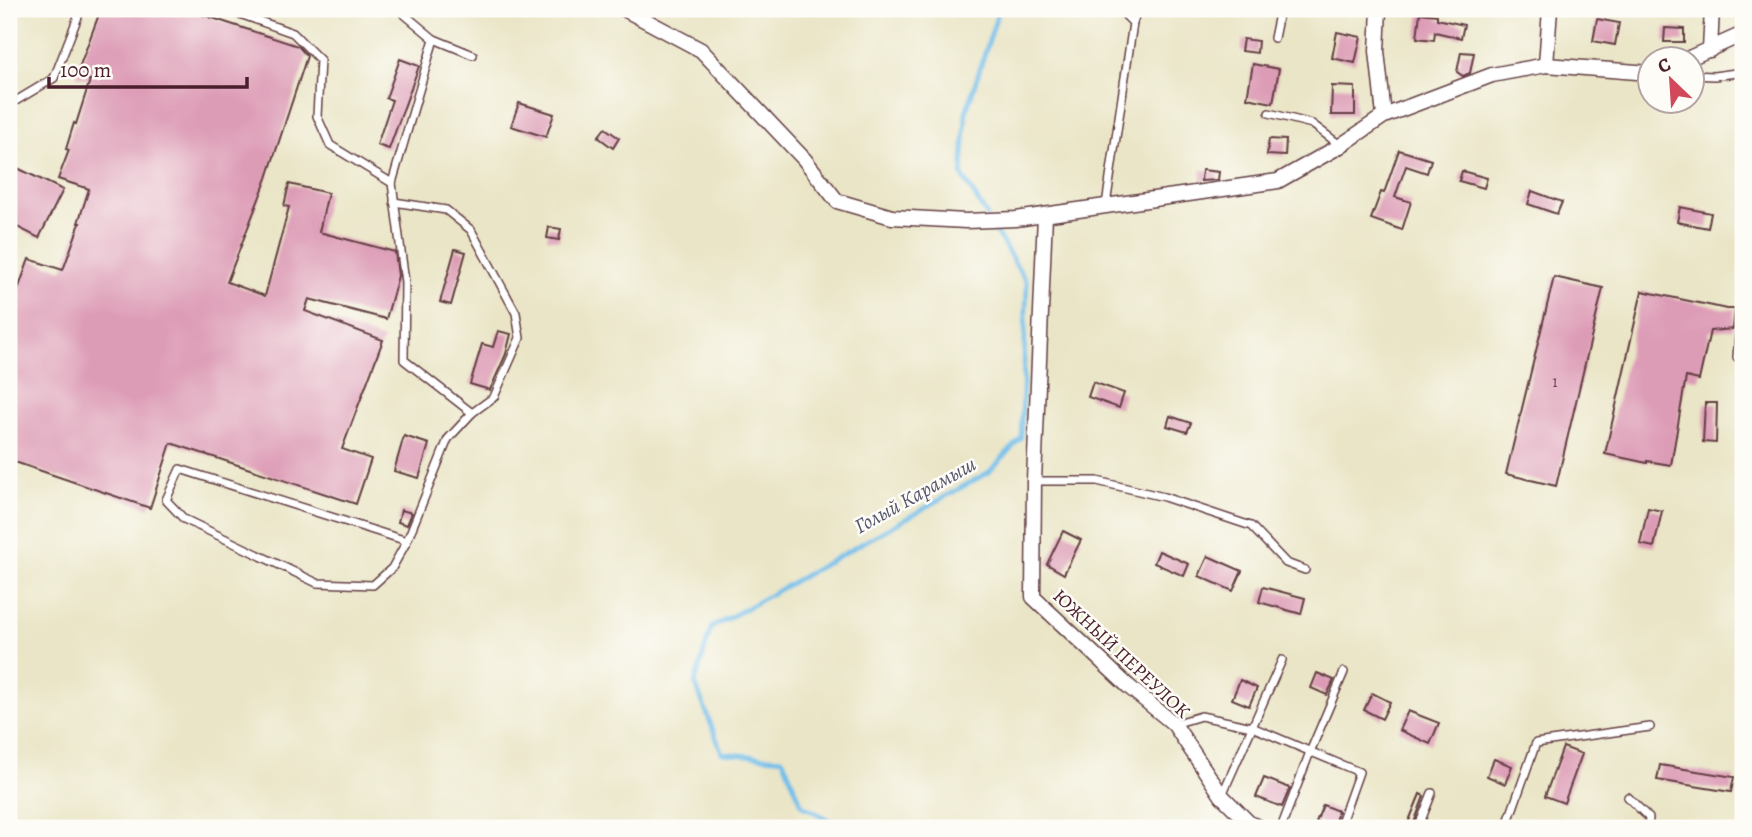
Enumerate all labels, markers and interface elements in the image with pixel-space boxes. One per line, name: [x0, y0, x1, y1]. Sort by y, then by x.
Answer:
scale bar: [49, 46, 247, 90]
north arrow: [1636, 46, 1706, 116]
text: С: [1653, 51, 1675, 80]
text: 100 m: [60, 56, 111, 84]
house number: 1: [1552, 371, 1558, 393]
water label: Голый Карамыш: [849, 450, 981, 540]
street label: ЮЖНЫЙ ПЕРЕУЛОК: [1047, 583, 1196, 724]

